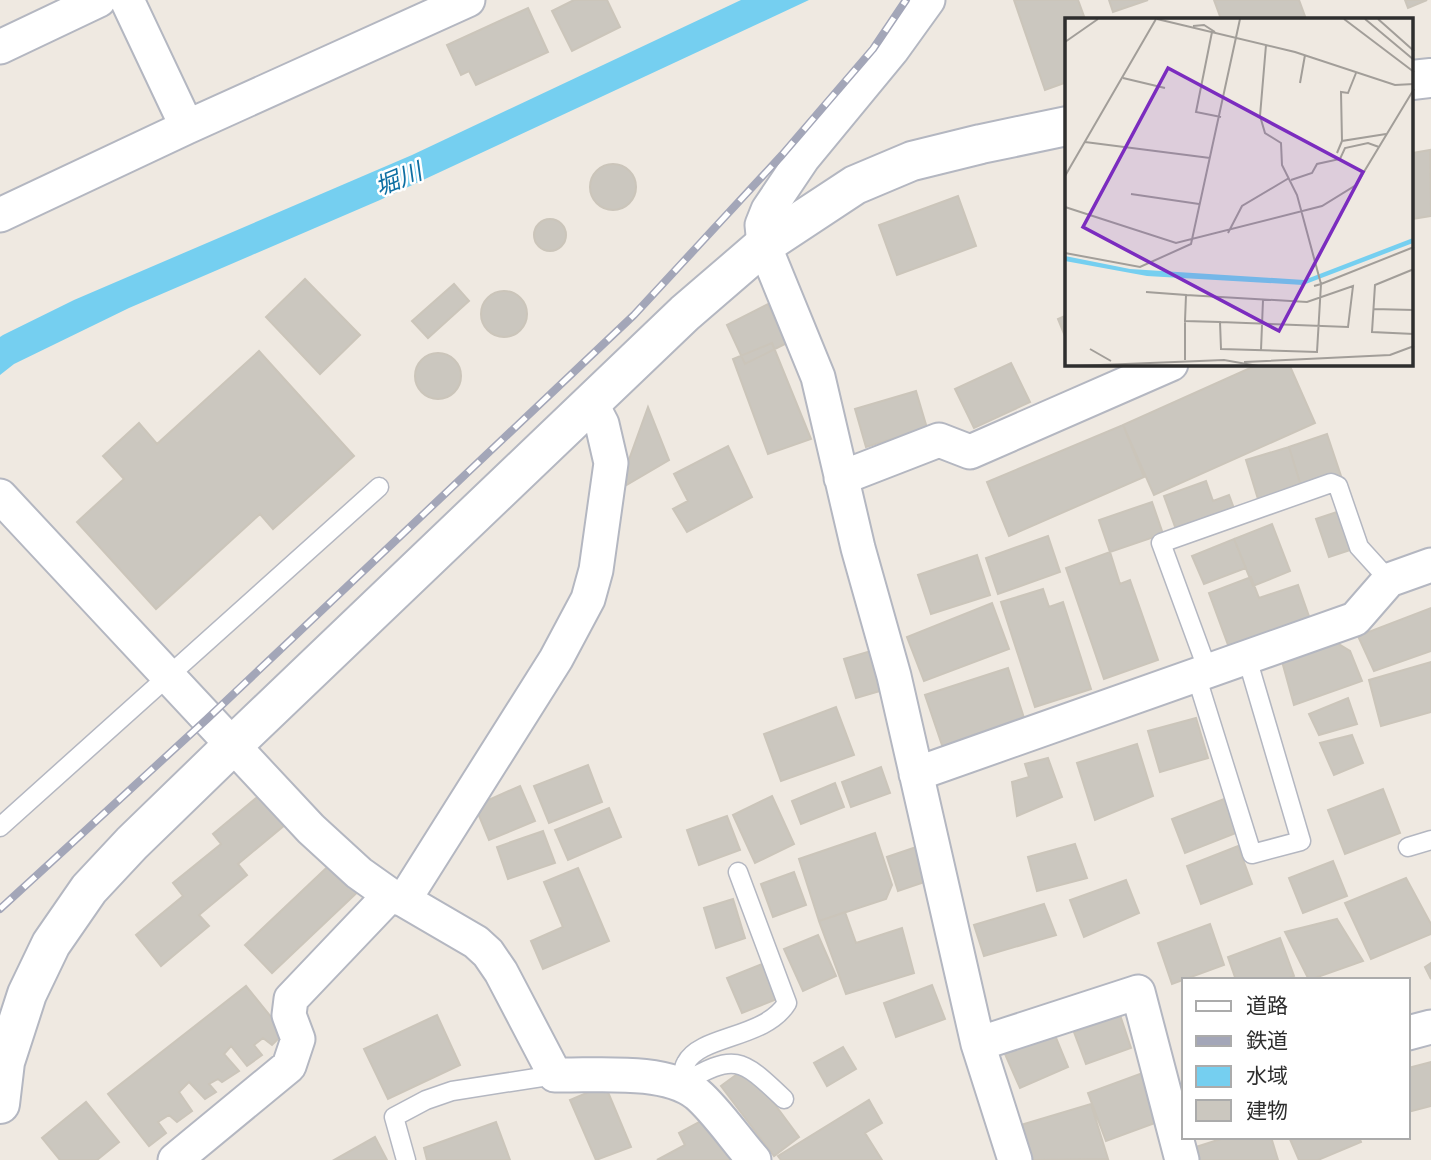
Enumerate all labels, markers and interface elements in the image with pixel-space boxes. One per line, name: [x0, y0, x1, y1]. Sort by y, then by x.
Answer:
inset map: [1065, 18, 1414, 366]
water label: 堀川: [370, 154, 428, 200]
legend: [1182, 978, 1410, 1139]
text: 道路: [1246, 992, 1288, 1017]
text: 鉄道: [1246, 1027, 1288, 1052]
text: 水域: [1246, 1062, 1288, 1087]
text: 建物: [1246, 1097, 1288, 1122]

